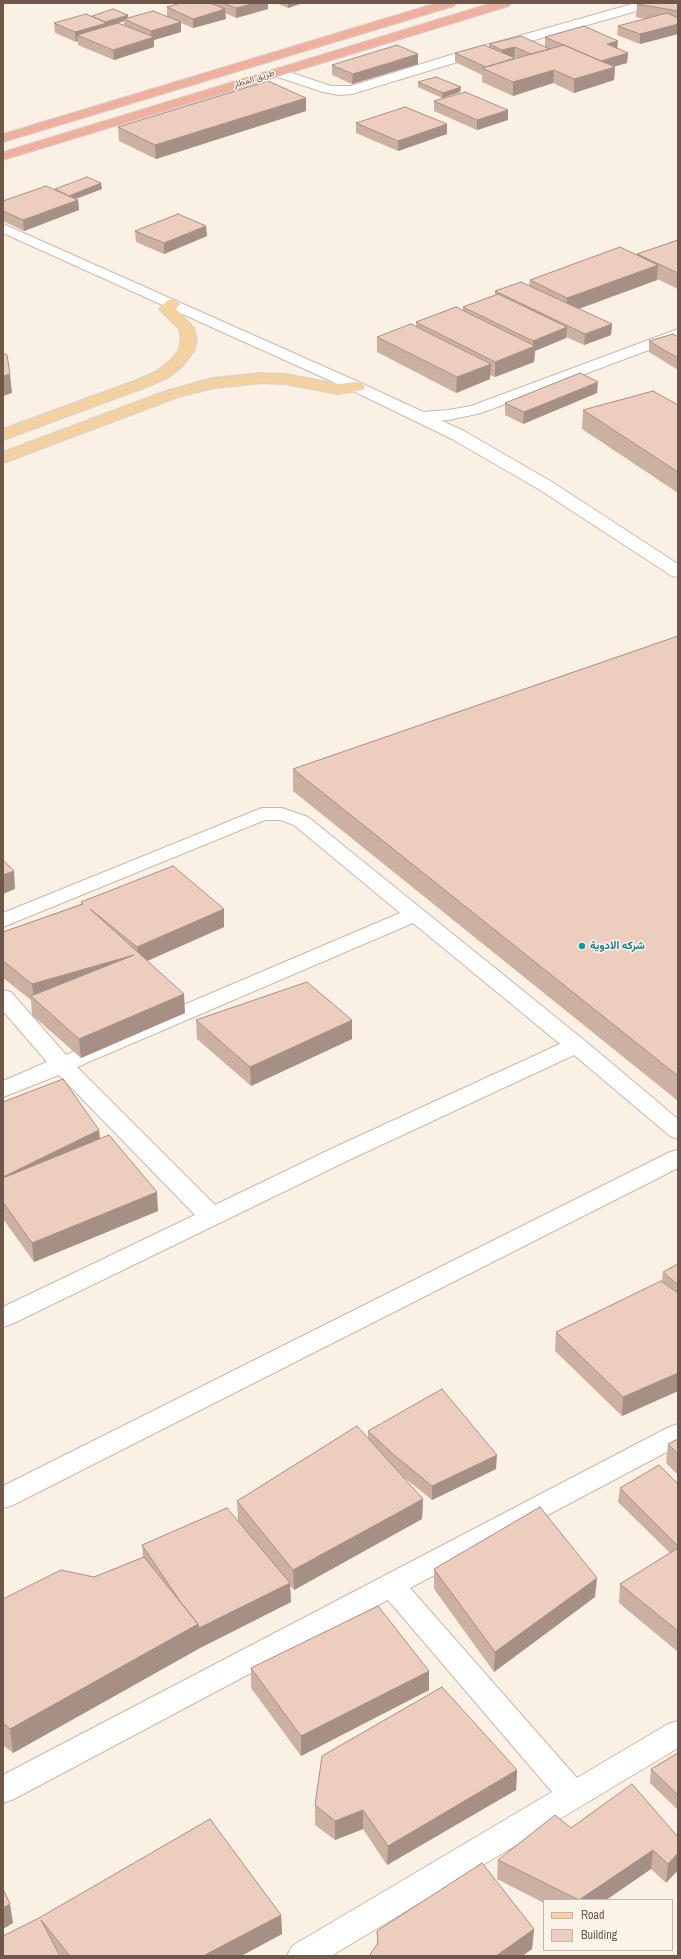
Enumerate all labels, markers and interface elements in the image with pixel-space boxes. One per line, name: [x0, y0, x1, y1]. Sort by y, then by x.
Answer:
street label: طريق المطار: [232, 68, 276, 90]
place label: شركه الادوية: [590, 939, 645, 953]
marker: شركه الادوية: [577, 941, 587, 951]
legend: [543, 1899, 673, 1951]
text: Road: [581, 1907, 605, 1923]
text: Building: [581, 1927, 617, 1943]

